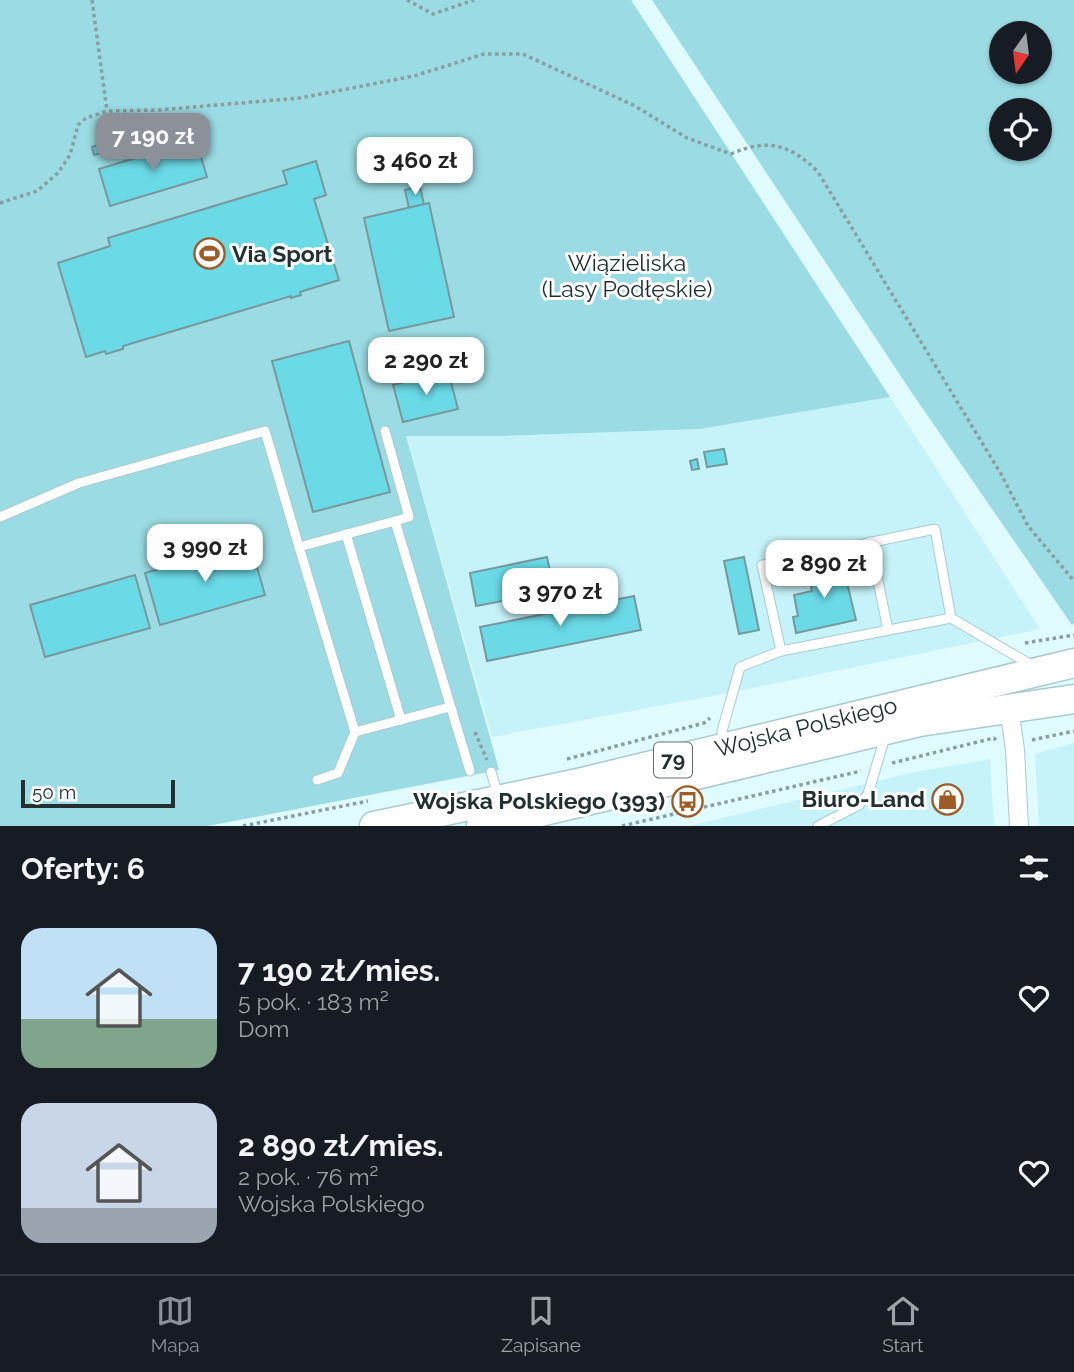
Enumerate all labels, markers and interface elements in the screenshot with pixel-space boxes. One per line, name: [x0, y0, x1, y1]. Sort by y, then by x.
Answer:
north arrow: [989, 21, 1052, 84]
map controls: [989, 21, 1052, 161]
button: locate: [989, 98, 1052, 161]
pin: 7 190 zł: [81, 114, 225, 173]
text: 7 190 zł: [112, 122, 194, 149]
pin: 3 460 zł: [343, 138, 487, 197]
text: 3 460 zł: [373, 146, 457, 173]
sports icon: Via Sport: [192, 237, 226, 271]
place label: Via Sport: [232, 240, 333, 267]
park label: Wiązieliska (Lasy Podłęskie): [542, 249, 712, 302]
pin: 2 290 zł: [354, 338, 498, 397]
text: 2 290 zł: [384, 346, 468, 373]
pin: 3 990 zł: [133, 524, 277, 584]
text: 3 990 zł: [163, 533, 247, 560]
pin: 2 890 zł: [752, 540, 896, 600]
text: 2 890 zł: [782, 549, 866, 576]
pin: 3 970 zł: [488, 568, 632, 628]
text: 3 970 zł: [518, 577, 602, 604]
street label: Wojska Polskiego: [712, 691, 900, 762]
road number: 79: [654, 742, 692, 778]
scale bar: [21, 777, 175, 809]
text: 50 m: [32, 781, 76, 803]
shop icon: Biuro-Land: [931, 782, 965, 816]
bus stop icon: Wojska Polskiego (393): [671, 784, 705, 818]
place label: Biuro-Land: [802, 785, 925, 812]
place label: Wojska Polskiego (393): [413, 787, 665, 814]
icon: filters: [1015, 849, 1053, 887]
text: Oferty: 6: [21, 851, 145, 886]
text: 7 190 zł/mies.: [238, 953, 440, 988]
icon: home: [77, 956, 161, 1040]
icon: heart: [1015, 979, 1053, 1017]
text: 5 pok. · 183 m²: [238, 988, 389, 1015]
text: Dom: [238, 1015, 289, 1042]
text: 2 890 zł/mies.: [238, 1128, 444, 1163]
icon: home: [77, 1131, 161, 1215]
icon: heart: [1015, 1154, 1053, 1192]
text: 2 pok. · 76 m²: [238, 1163, 378, 1190]
text: Wojska Polskiego: [238, 1190, 425, 1217]
tab: Mapa: [151, 1292, 200, 1356]
tab: Zapisane: [501, 1292, 581, 1356]
tab: Start: [882, 1292, 923, 1356]

